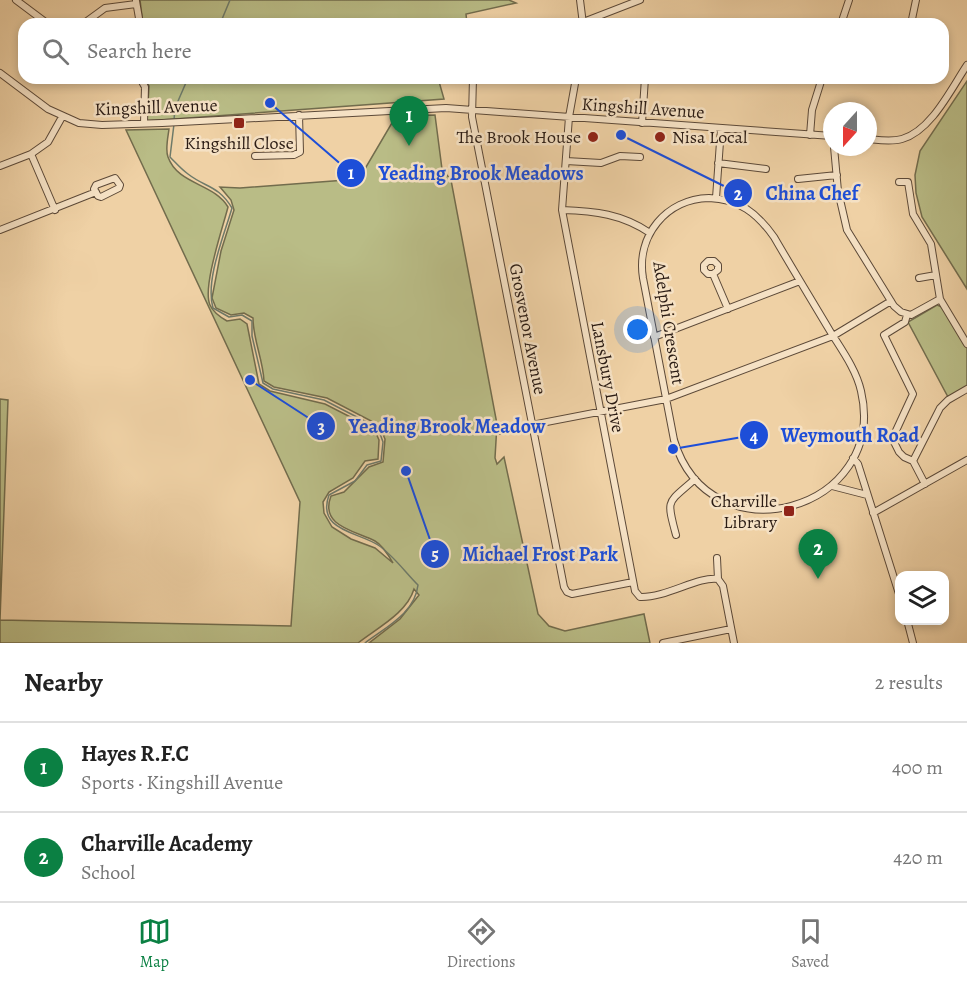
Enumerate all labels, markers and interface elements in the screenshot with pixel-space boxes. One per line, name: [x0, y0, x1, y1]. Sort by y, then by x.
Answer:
search box: [18, 18, 949, 84]
icon: search: [39, 35, 72, 68]
text: Search here: [87, 36, 192, 66]
street label: Kingshill Avenue: [581, 92, 705, 124]
street label: Kingshill Avenue: [94, 93, 218, 121]
pin: 1: [390, 96, 428, 146]
north arrow: [823, 102, 877, 156]
marker: Kingshill Close: [232, 116, 246, 130]
place label: The Brook House: [457, 125, 581, 149]
place label: Nisa Local: [672, 125, 748, 149]
marker: The Brook House: [586, 130, 600, 144]
marker: Nisa Local: [653, 130, 667, 144]
place label: Kingshill Close: [184, 131, 294, 155]
callout: Yeading Brook Meadows: [336, 154, 596, 192]
text: Yeading Brook Meadows: [377, 160, 584, 187]
text: 1: [348, 161, 355, 185]
callout: China Chef: [723, 174, 870, 212]
text: China Chef: [766, 180, 862, 207]
text: 2: [734, 182, 743, 206]
street label: Adelphi Crescent: [647, 259, 691, 386]
street label: Grosvenor Avenue: [504, 261, 552, 397]
your location: [623, 315, 652, 344]
street label: Lansbury Drive: [585, 319, 631, 435]
callout: Yeading Brook Meadow: [306, 407, 557, 445]
text: Yeading Brook Meadow: [348, 413, 546, 440]
text: 3: [317, 415, 325, 439]
callout: Weymouth Road: [739, 416, 932, 454]
text: Weymouth Road: [780, 422, 919, 449]
text: 4: [750, 424, 759, 448]
place label: Charville Library: [711, 489, 778, 534]
marker: Charville Library: [782, 504, 796, 518]
pin: 2: [798, 530, 838, 579]
callout: Michael Frost Park: [420, 535, 629, 573]
text: Michael Frost Park: [462, 541, 618, 568]
text: 5: [431, 542, 439, 566]
map controls: [895, 571, 949, 625]
button: layers: [895, 571, 949, 625]
text: Nearby: [24, 665, 103, 700]
text: 2 results: [875, 669, 943, 696]
text: Hayes R.F.C: [81, 739, 189, 769]
text: 1: [40, 754, 47, 781]
text: 400 m: [892, 754, 943, 781]
text: Sports · Kingshill Avenue: [81, 769, 283, 796]
text: Charville Academy: [81, 829, 252, 859]
text: 2: [39, 844, 48, 871]
text: 420 m: [893, 844, 943, 871]
text: School: [81, 859, 135, 886]
tab: Map: [138, 915, 171, 973]
tab: Directions: [447, 915, 515, 973]
tab: Saved: [791, 915, 829, 973]

